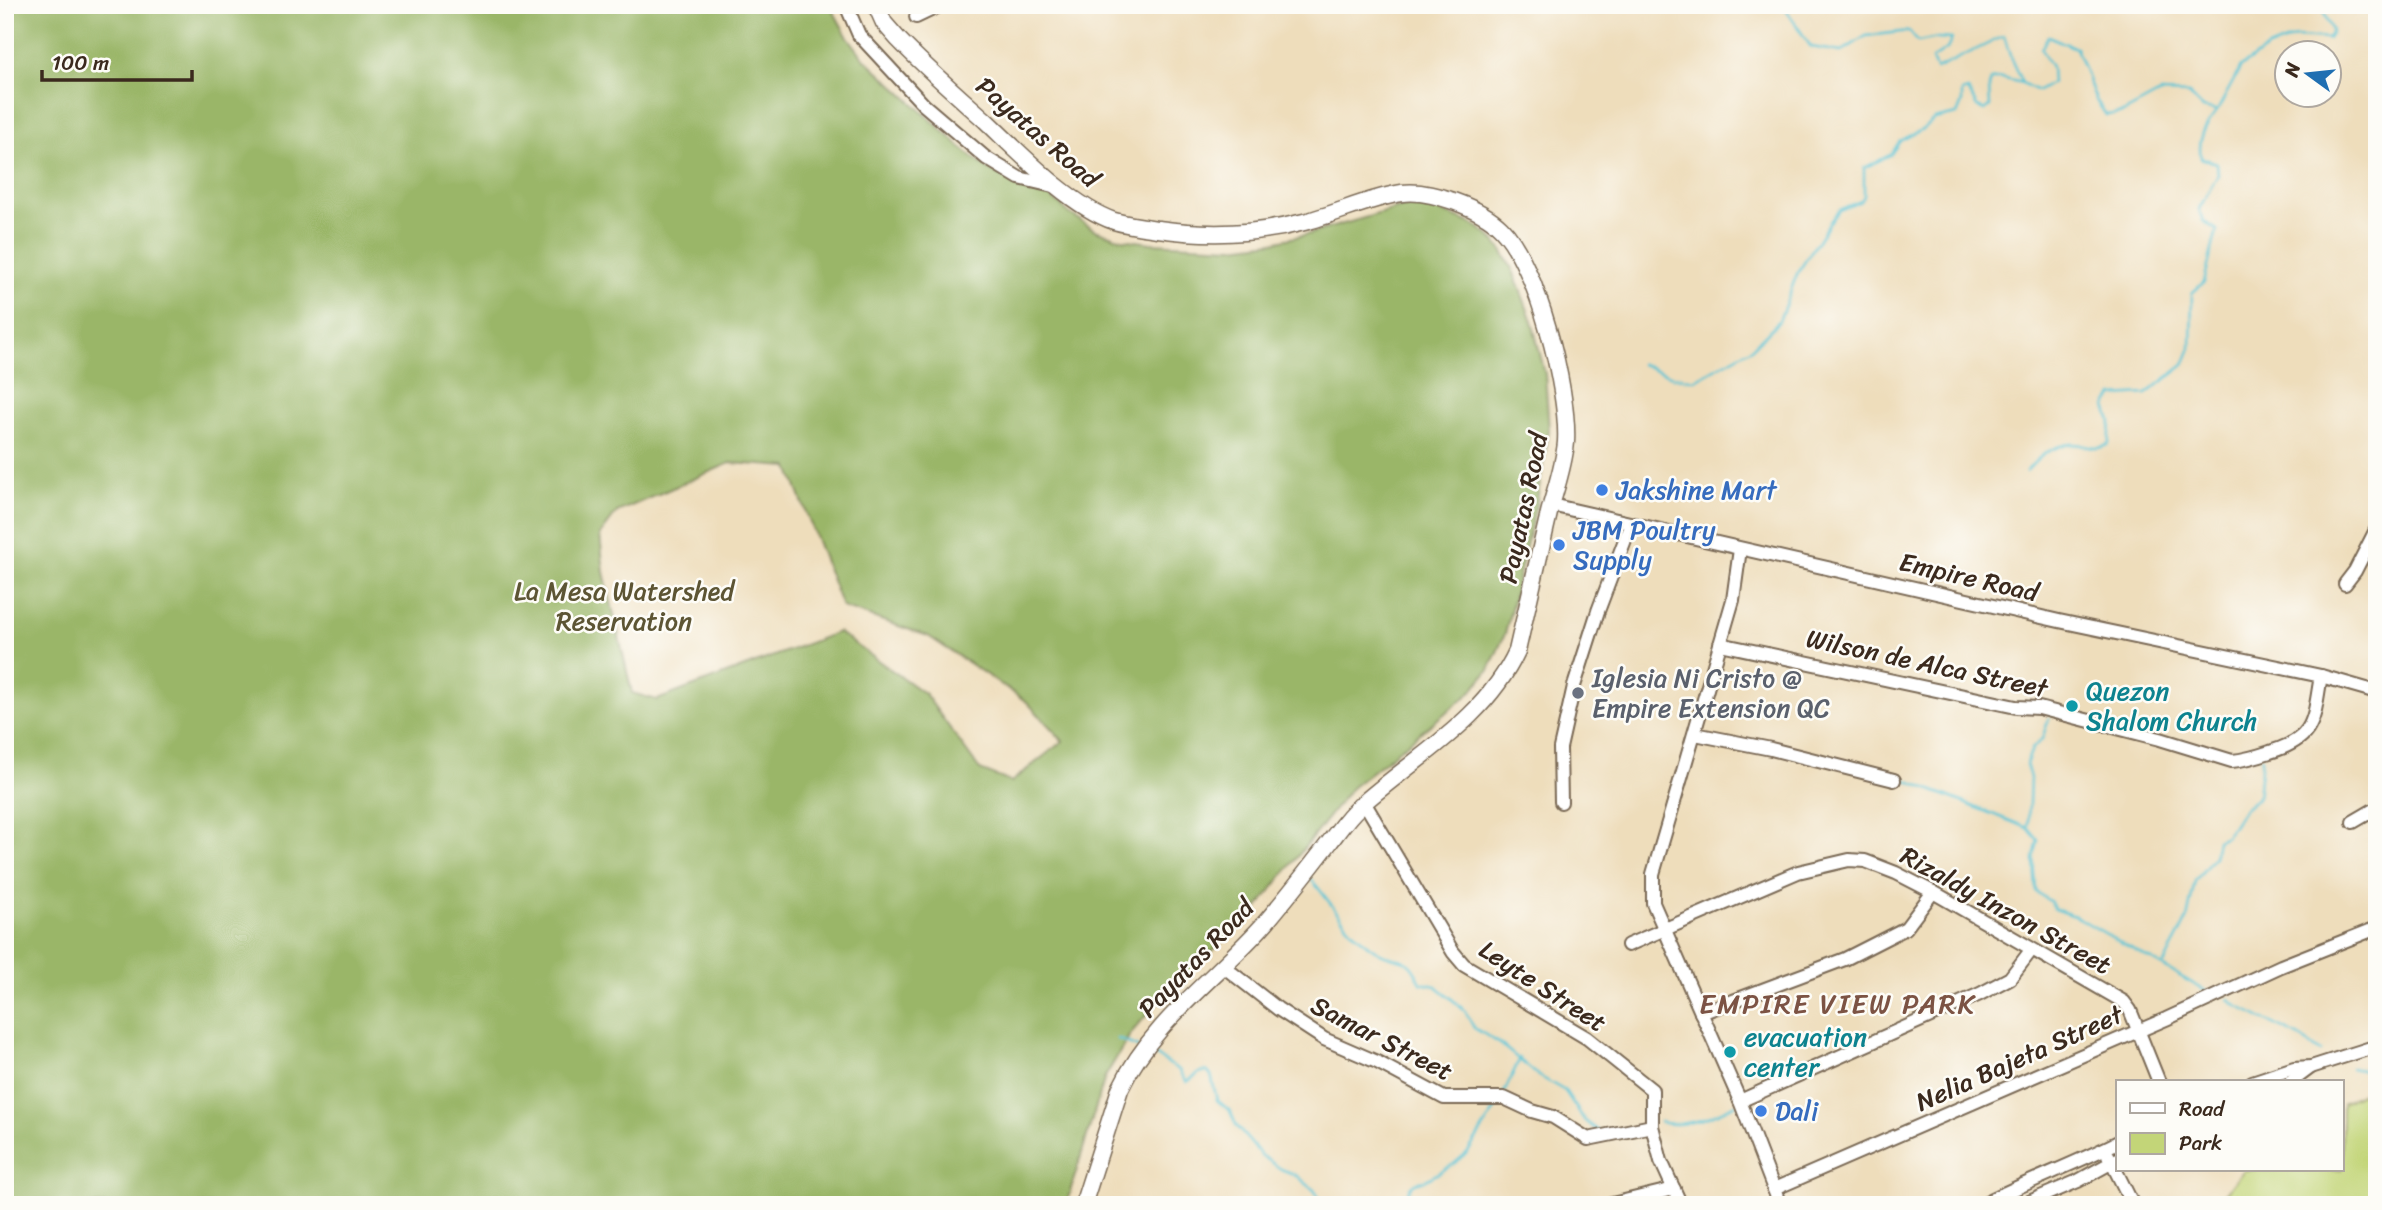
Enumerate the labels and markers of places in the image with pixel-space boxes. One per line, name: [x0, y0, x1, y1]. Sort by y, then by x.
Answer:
place label: Jakshine Mart: [1615, 467, 1778, 513]
marker: Jakshine Mart: [1594, 482, 1610, 498]
place label: JBM Poultry Supply: [1572, 507, 1716, 583]
marker: JBM Poultry Supply: [1551, 537, 1567, 553]
place label: Iglesia Ni Cristo @ Empire Extension QC: [1591, 655, 1830, 731]
place label: Quezon Shalom Church: [2086, 668, 2257, 744]
marker: Iglesia Ni Cristo @ Empire Extension QC: [1570, 685, 1586, 701]
marker: Quezon Shalom Church: [2064, 698, 2080, 714]
place label: evacuation center: [1744, 1014, 1867, 1090]
marker: evacuation center: [1722, 1044, 1738, 1060]
place label: Dali: [1775, 1088, 1819, 1134]
marker: Dali: [1753, 1103, 1769, 1119]

